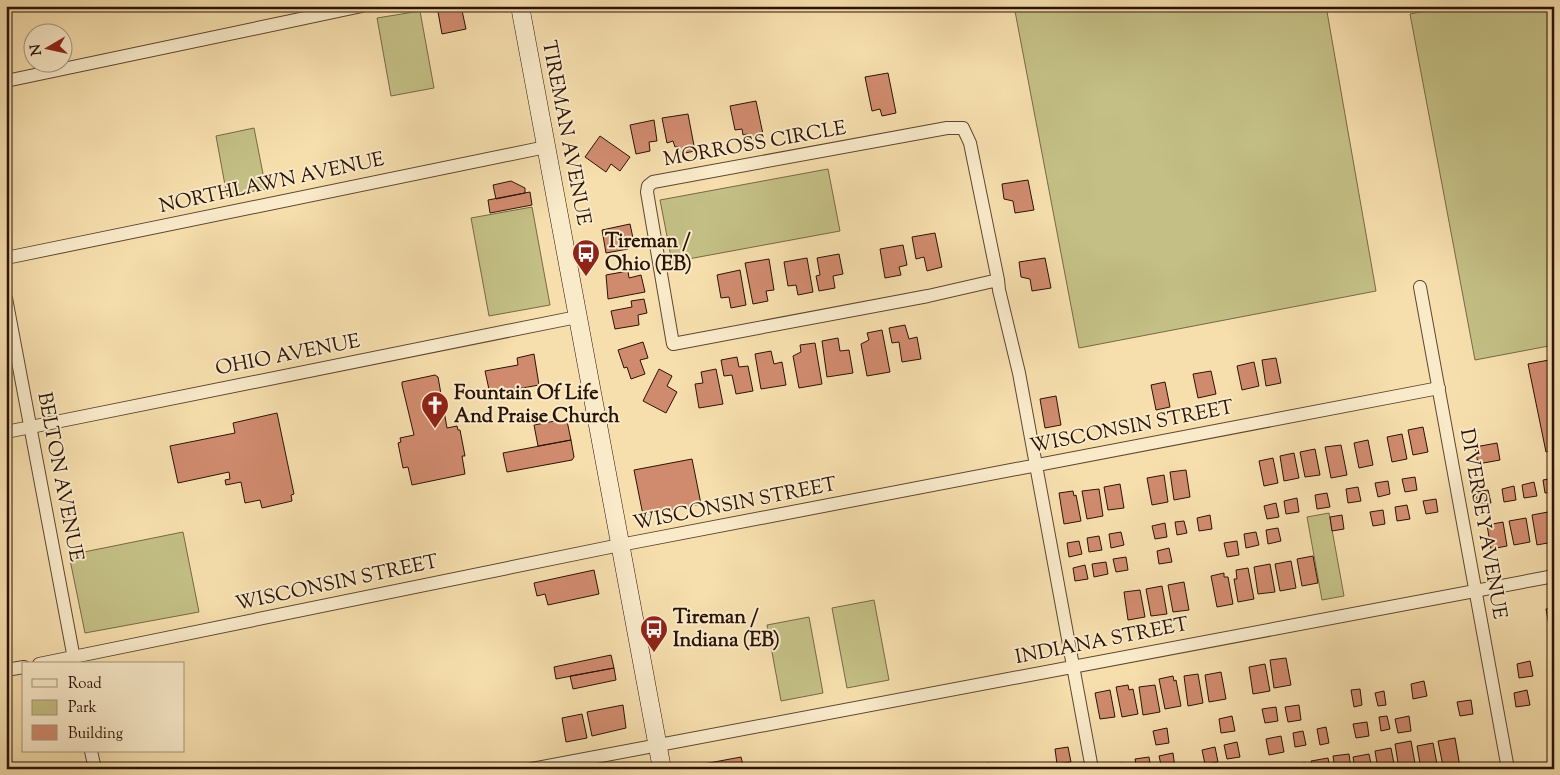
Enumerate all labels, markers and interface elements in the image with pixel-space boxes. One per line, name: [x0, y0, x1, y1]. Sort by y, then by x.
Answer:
north arrow: [22, 22, 72, 72]
street label: TIREMAN AVENUE: [533, 38, 597, 228]
text: N: [26, 43, 48, 57]
street label: MORROSS CIRCLE: [661, 115, 849, 175]
street label: NORTHLAWN AVENUE: [157, 146, 387, 222]
place label: Tireman / Ohio (EB): [605, 228, 692, 280]
bus stop icon: Tireman / Ohio (EB): [571, 238, 601, 277]
street label: OHIO AVENUE: [213, 328, 363, 384]
place label: Fountain Of Life And Praise Church: [454, 380, 620, 432]
street label: BELTON AVENUE: [28, 390, 90, 564]
church icon: Fountain Of Life And Praise Church: [420, 390, 450, 429]
street label: WISCONSIN STREET: [1028, 394, 1236, 462]
street label: DIVERSEY AVENUE: [1451, 426, 1513, 622]
street label: WISCONSIN STREET: [631, 471, 839, 539]
street label: WISCONSIN STREET: [233, 548, 441, 620]
place label: Tireman / Indiana (EB): [673, 604, 780, 656]
street label: INDIANA STREET: [1013, 611, 1191, 673]
bus stop icon: Tireman / Indiana (EB): [639, 614, 669, 653]
legend: [22, 662, 185, 752]
text: Road: [68, 674, 102, 695]
text: Park: [68, 698, 97, 719]
text: Building: [68, 724, 123, 745]

